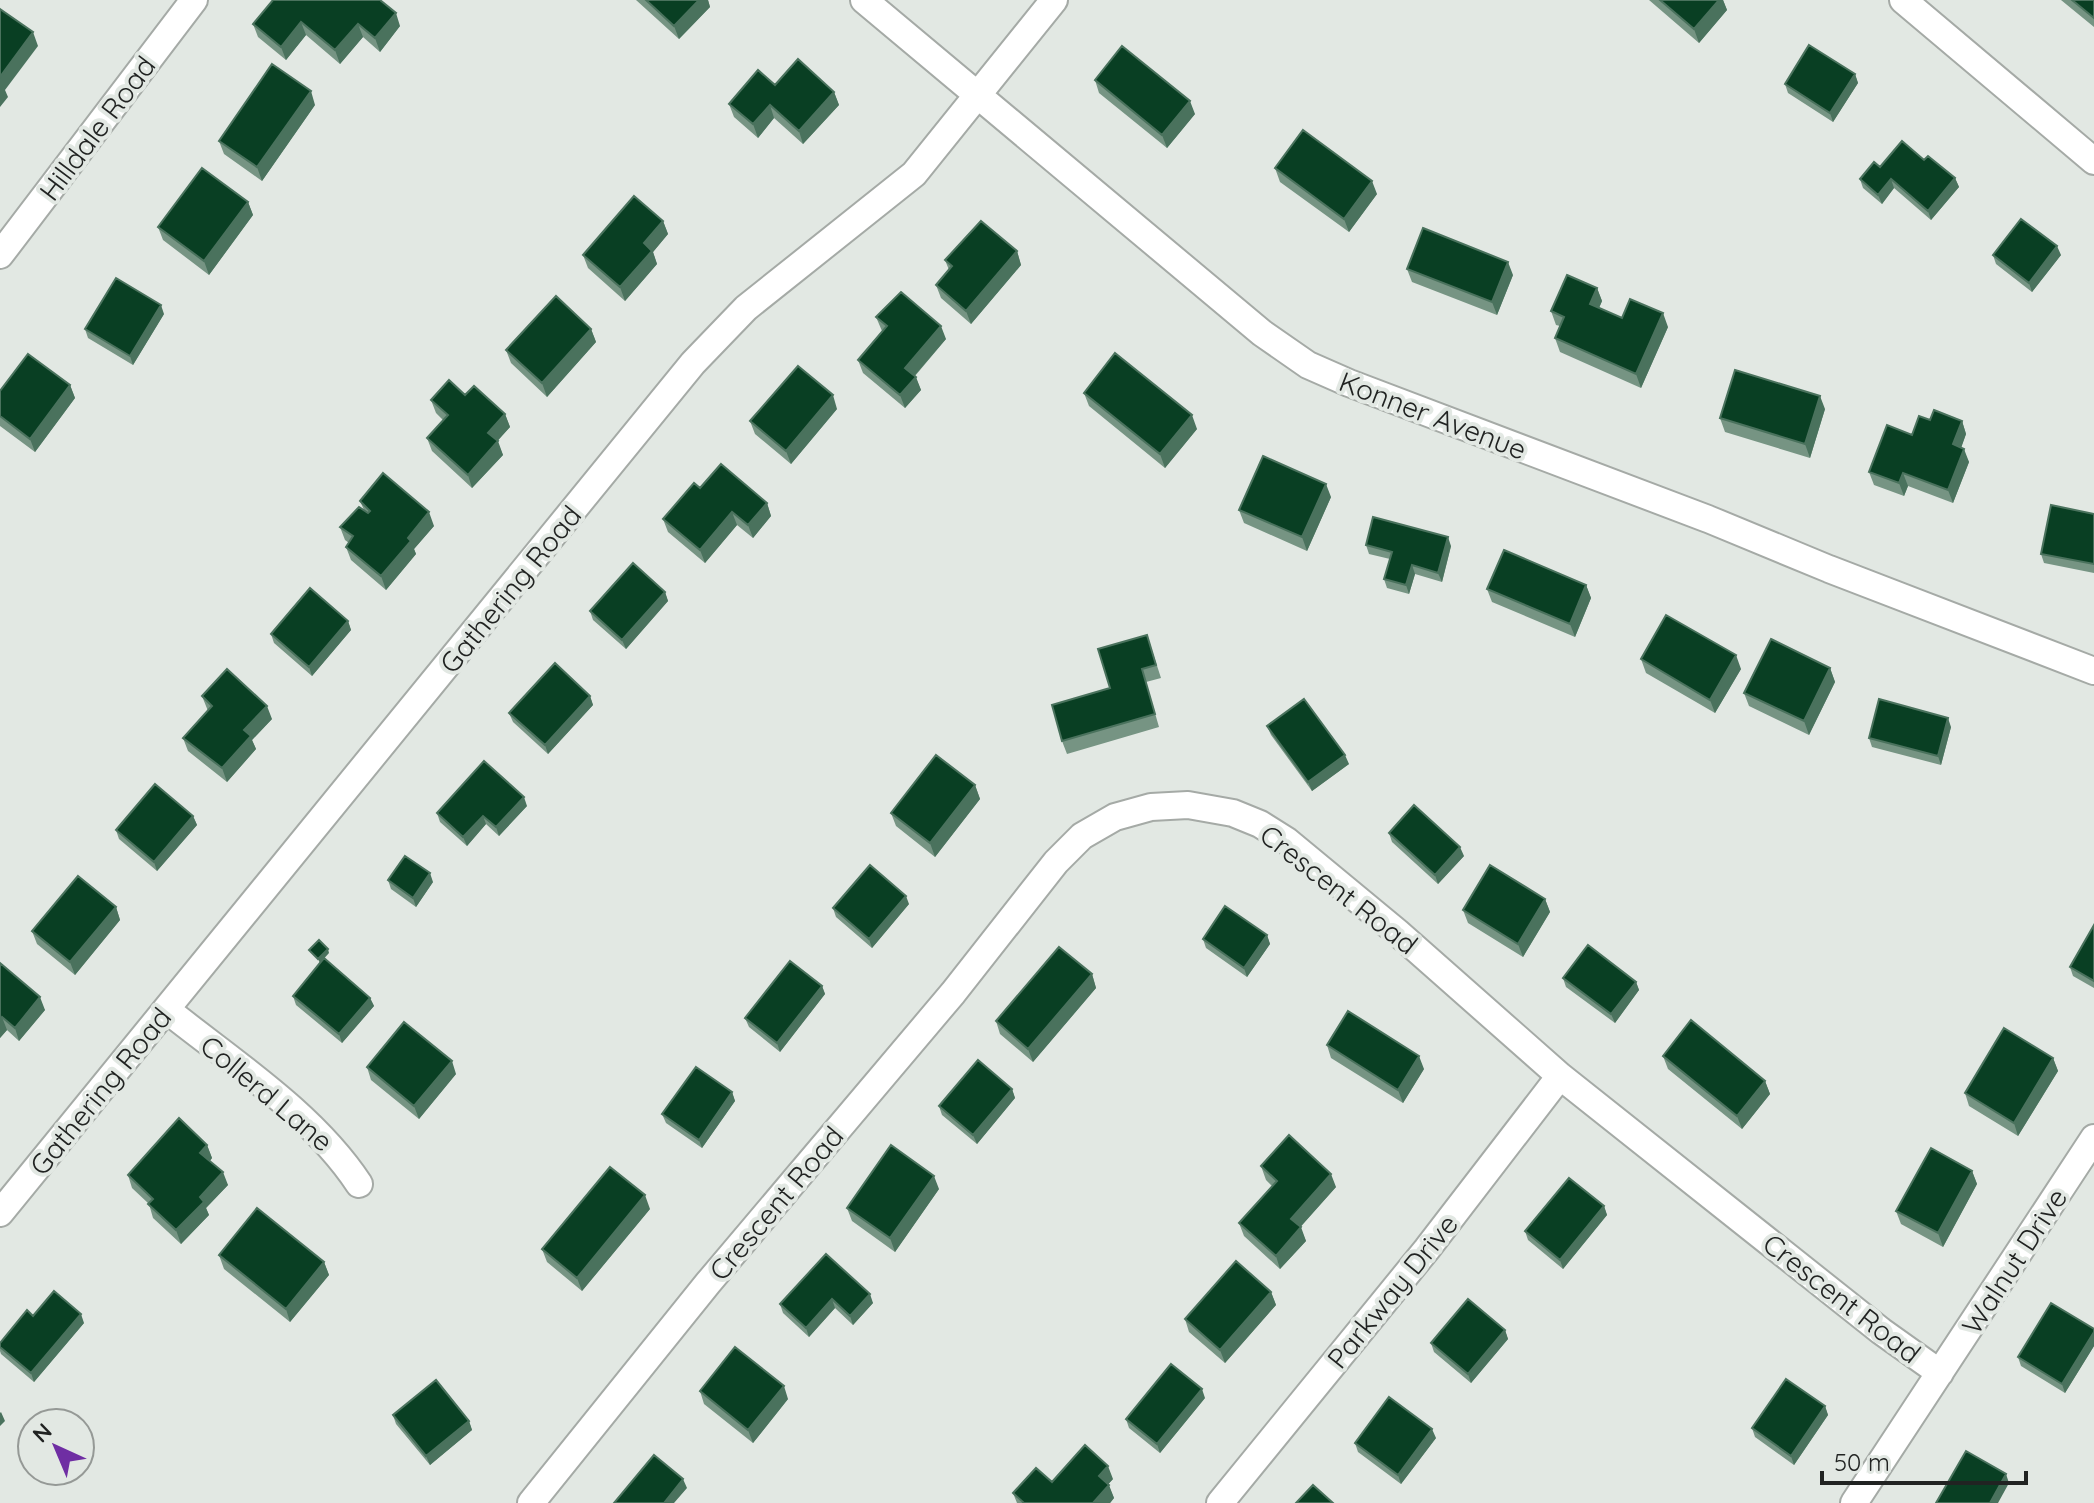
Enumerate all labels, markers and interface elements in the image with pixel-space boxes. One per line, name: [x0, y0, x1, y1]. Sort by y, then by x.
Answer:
street label: Hilldale Road: [31, 49, 163, 207]
street label: Konner Avenue: [1334, 363, 1532, 467]
street label: Gathering Road: [432, 498, 588, 680]
street label: Crescent Road: [1253, 817, 1425, 961]
street label: Gathering Road: [22, 1000, 178, 1182]
street label: Collerd Lane: [194, 1027, 340, 1159]
street label: Crescent Road: [701, 1119, 851, 1287]
street label: Walnut Drive: [1954, 1181, 2074, 1341]
street label: Parkway Drive: [1319, 1207, 1465, 1375]
street label: Crescent Road: [1756, 1226, 1928, 1370]
north arrow: [16, 1407, 96, 1487]
text: N: [27, 1417, 58, 1448]
scale bar: [1822, 1435, 2026, 1485]
text: 50 m: [1834, 1447, 1890, 1477]

